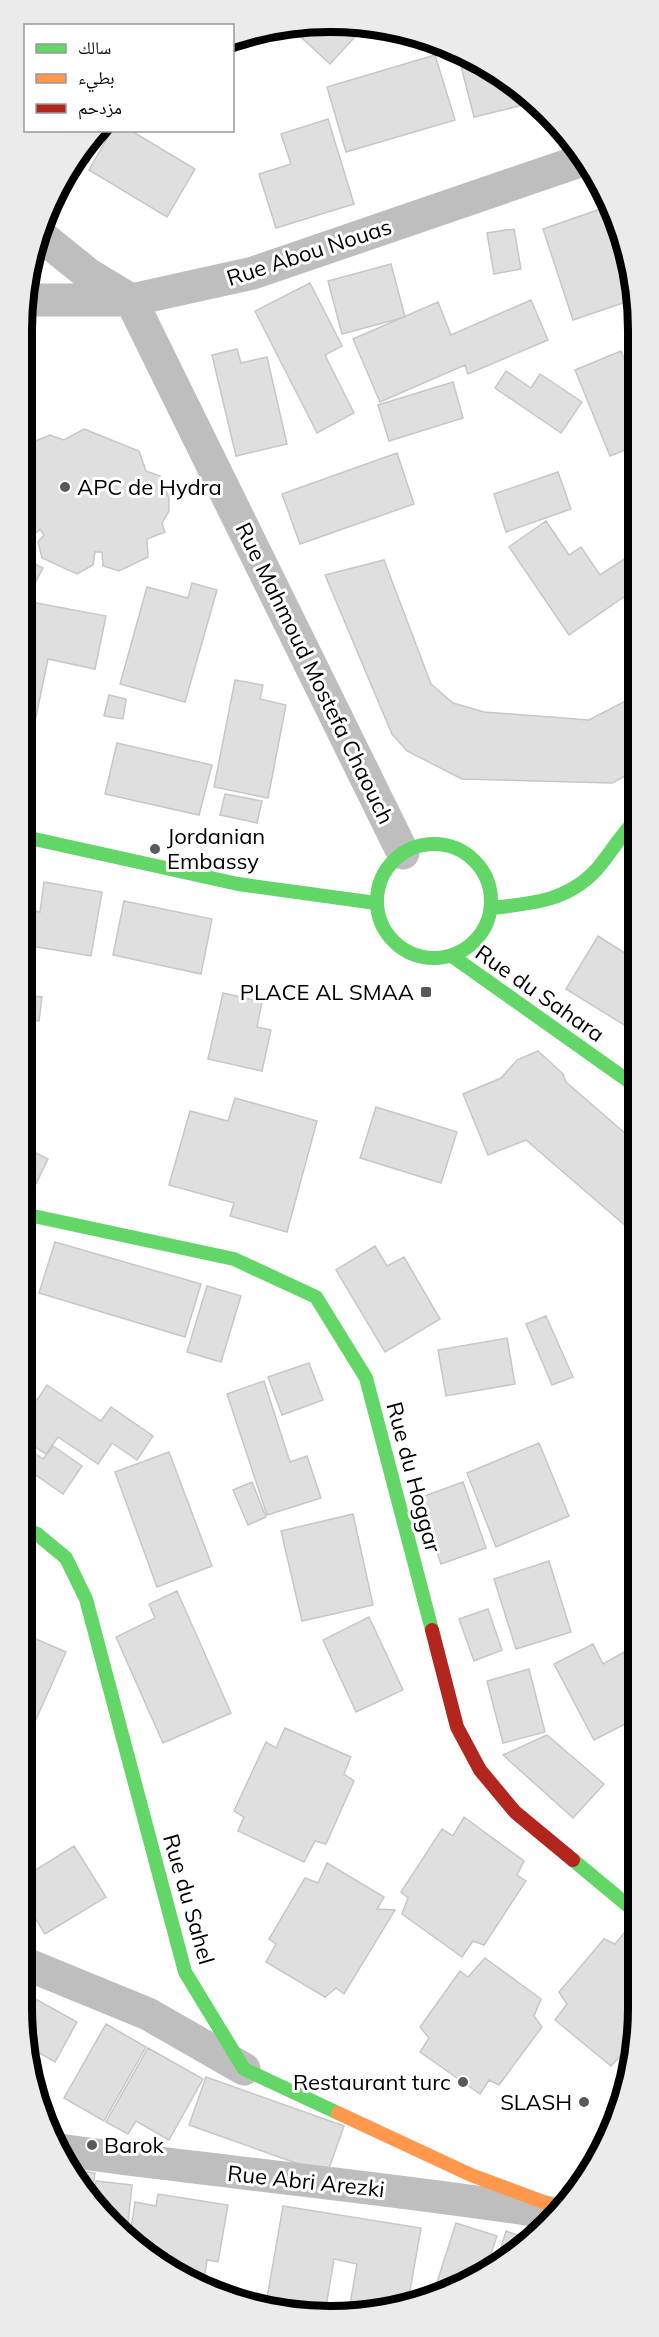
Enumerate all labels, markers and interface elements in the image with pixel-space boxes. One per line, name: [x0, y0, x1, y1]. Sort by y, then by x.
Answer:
legend: [24, 24, 234, 132]
text: سالك: [78, 36, 111, 59]
text: بطيء: [78, 66, 115, 93]
text: مزدحم: [78, 96, 122, 120]
street label: Rue Abou Nouas: [223, 212, 395, 292]
place label: APC de Hydra: [77, 473, 222, 501]
marker: APC de Hydra: [58, 480, 72, 494]
street label: Rue Mahmoud Mostefa Chaouch: [230, 518, 400, 828]
place label: Jordanian Embassy: [167, 822, 265, 875]
marker: Jordanian Embassy: [148, 842, 162, 856]
street label: Rue du Sahara: [470, 938, 610, 1048]
place label: PLACE AL SMAA: [240, 978, 414, 1006]
marker: PLACE AL SMAA: [419, 985, 433, 999]
street label: Rue du Hoggar: [380, 1399, 448, 1555]
street label: Rue du Sahel: [157, 1831, 221, 1967]
place label: Restaurant turc: [293, 2068, 451, 2096]
marker: Restaurant turc: [456, 2075, 470, 2089]
place label: SLASH: [500, 2088, 572, 2116]
marker: SLASH: [577, 2095, 591, 2109]
place label: Barok: [104, 2131, 165, 2159]
marker: Barok: [85, 2138, 99, 2152]
street label: Rue Abri Arezki: [226, 2159, 386, 2203]

